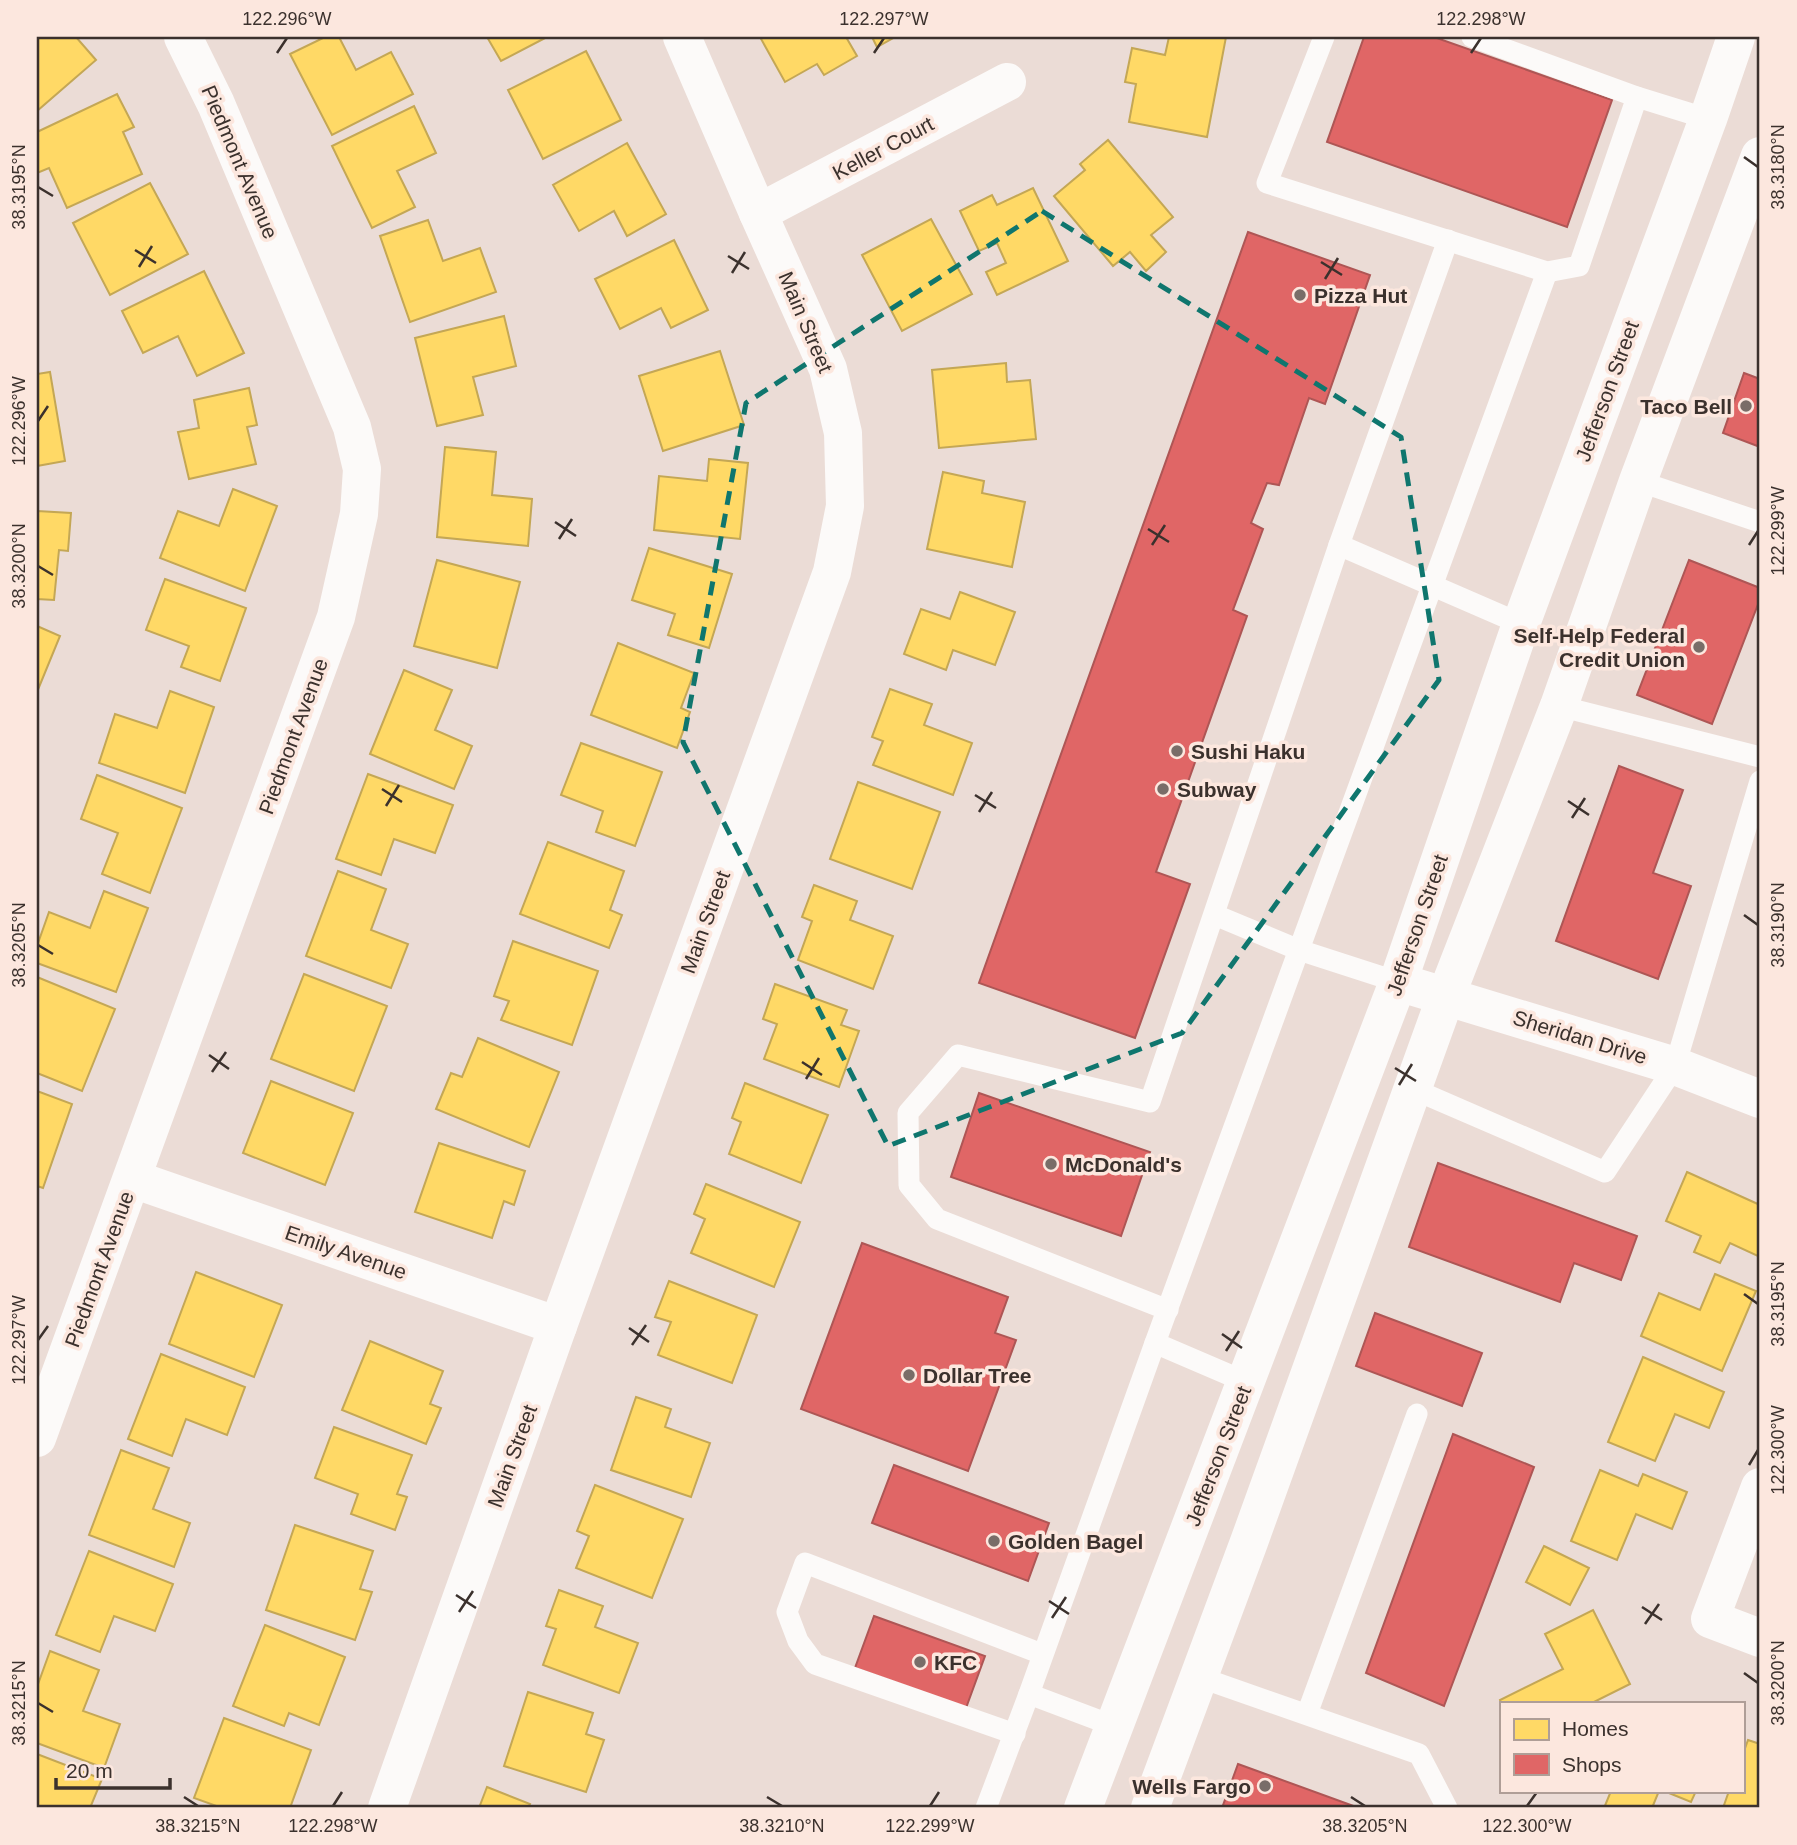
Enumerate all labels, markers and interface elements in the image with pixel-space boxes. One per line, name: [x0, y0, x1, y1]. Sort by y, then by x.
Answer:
text: 122.296°W: [242, 9, 332, 29]
text: 122.297°W: [839, 9, 929, 29]
text: 122.298°W: [1436, 9, 1526, 29]
street label: Piedmont Avenue: [197, 82, 283, 242]
street label: Keller Court: [829, 112, 937, 184]
text: 38.3180°N: [1768, 124, 1788, 210]
text: 38.3195°N: [9, 144, 29, 230]
street label: Main Street: [774, 268, 838, 376]
place label: Pizza Hut: [1314, 284, 1407, 307]
marker: Pizza Hut: [1292, 287, 1308, 303]
street label: Jefferson Street: [1571, 317, 1643, 464]
text: 122.296°W: [9, 376, 29, 466]
place label: Taco Bell: [1640, 395, 1732, 418]
marker: Taco Bell: [1738, 398, 1754, 414]
text: 122.299°W: [1768, 486, 1788, 576]
text: 38.3200°N: [9, 523, 29, 609]
place label: Self-Help Federal Credit Union: [1513, 624, 1685, 671]
marker: Self-Help Federal Credit Union: [1691, 639, 1707, 655]
street label: Piedmont Avenue: [254, 655, 332, 817]
place label: Sushi Haku: [1191, 740, 1305, 763]
marker: Sushi Haku: [1169, 743, 1185, 759]
place label: Subway: [1177, 778, 1257, 801]
marker: Subway: [1155, 781, 1171, 797]
street label: Jefferson Street: [1382, 851, 1452, 999]
street label: Main Street: [676, 867, 734, 976]
text: 38.3190°N: [1768, 882, 1788, 968]
text: 38.3205°N: [9, 902, 29, 988]
street label: Sheridan Drive: [1510, 1006, 1650, 1068]
place label: McDonald's: [1065, 1153, 1182, 1176]
marker: McDonald's: [1043, 1156, 1059, 1172]
street label: Piedmont Avenue: [60, 1188, 138, 1350]
street label: Emily Avenue: [282, 1220, 410, 1284]
text: 38.3195°N: [1768, 1261, 1788, 1347]
text: 122.297°W: [9, 1295, 29, 1385]
place label: Dollar Tree: [923, 1364, 1032, 1387]
marker: Dollar Tree: [901, 1367, 917, 1383]
street label: Jefferson Street: [1181, 1383, 1255, 1529]
street label: Main Street: [483, 1401, 541, 1510]
text: 122.300°W: [1768, 1405, 1788, 1495]
place label: Golden Bagel: [1008, 1530, 1143, 1553]
marker: Golden Bagel: [986, 1533, 1002, 1549]
text: 38.3200°N: [1768, 1640, 1788, 1726]
place label: KFC: [934, 1651, 977, 1674]
marker: KFC: [912, 1654, 928, 1670]
text: 38.3215°N: [9, 1660, 29, 1746]
legend: [1500, 1702, 1744, 1792]
text: Homes: [1562, 1717, 1629, 1740]
scale bar: [56, 1747, 170, 1791]
text: Shops: [1562, 1753, 1622, 1776]
text: 20 m: [66, 1759, 113, 1782]
place label: Wells Fargo: [1132, 1775, 1251, 1798]
marker: Wells Fargo: [1257, 1778, 1273, 1794]
text: 38.3215°N: [155, 1816, 241, 1836]
text: 122.298°W: [288, 1816, 378, 1836]
text: 38.3210°N: [739, 1816, 825, 1836]
text: 122.299°W: [885, 1816, 975, 1836]
text: 38.3205°N: [1322, 1816, 1408, 1836]
text: 122.300°W: [1482, 1816, 1572, 1836]

